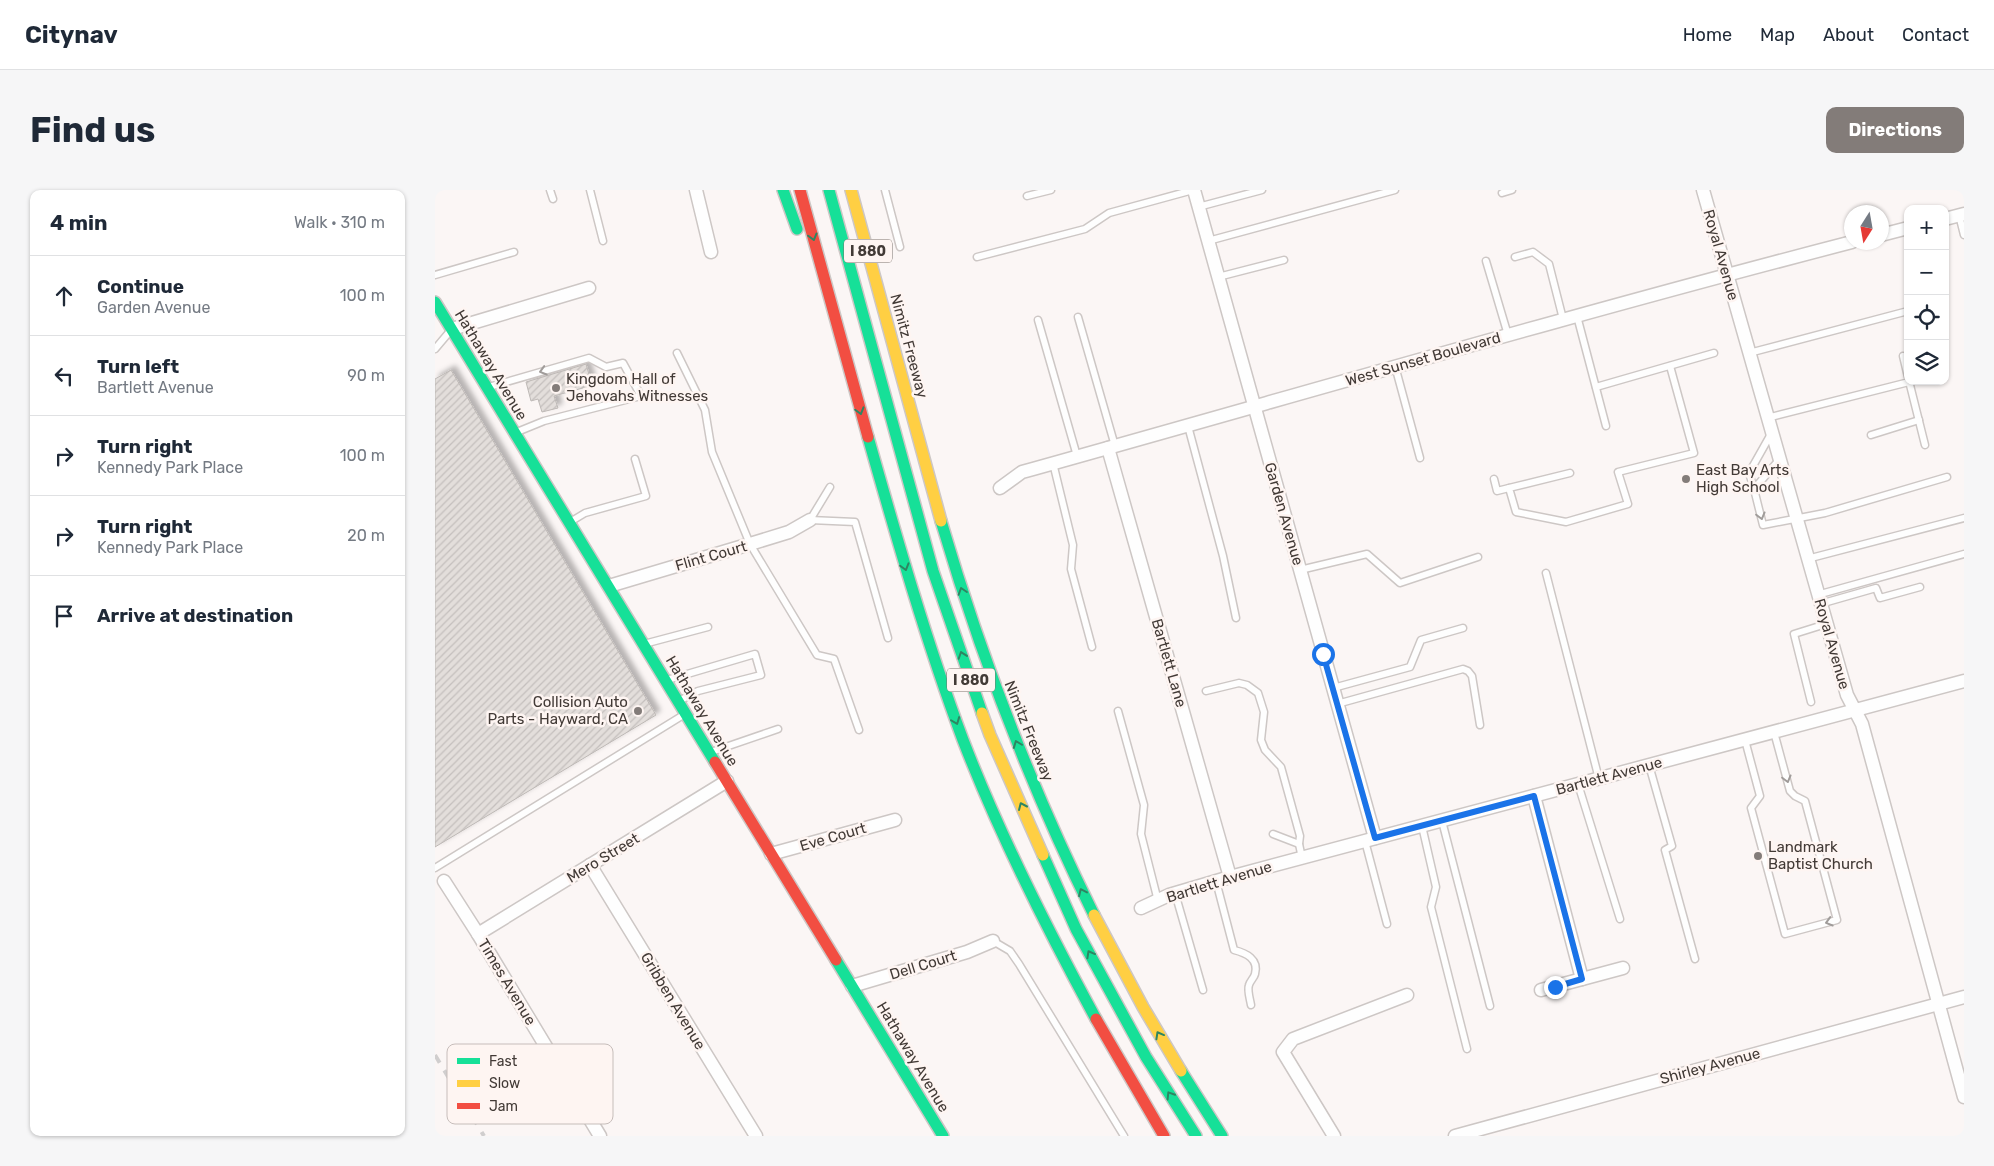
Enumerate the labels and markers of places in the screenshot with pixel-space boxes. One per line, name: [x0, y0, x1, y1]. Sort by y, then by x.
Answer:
place label: Kingdom Hall of Jehovahs Witnesses: [566, 370, 709, 405]
marker: Kingdom Hall of Jehovahs Witnesses: [550, 382, 562, 394]
place label: East Bay Arts High School: [1696, 461, 1789, 496]
marker: East Bay Arts High School: [1680, 473, 1692, 485]
place label: Collision Auto Parts - Hayward, CA: [487, 693, 628, 728]
marker: Collision Auto Parts - Hayward, CA: [632, 705, 644, 717]
place label: Landmark Baptist Church: [1768, 838, 1873, 873]
marker: Landmark Baptist Church: [1752, 850, 1764, 862]

